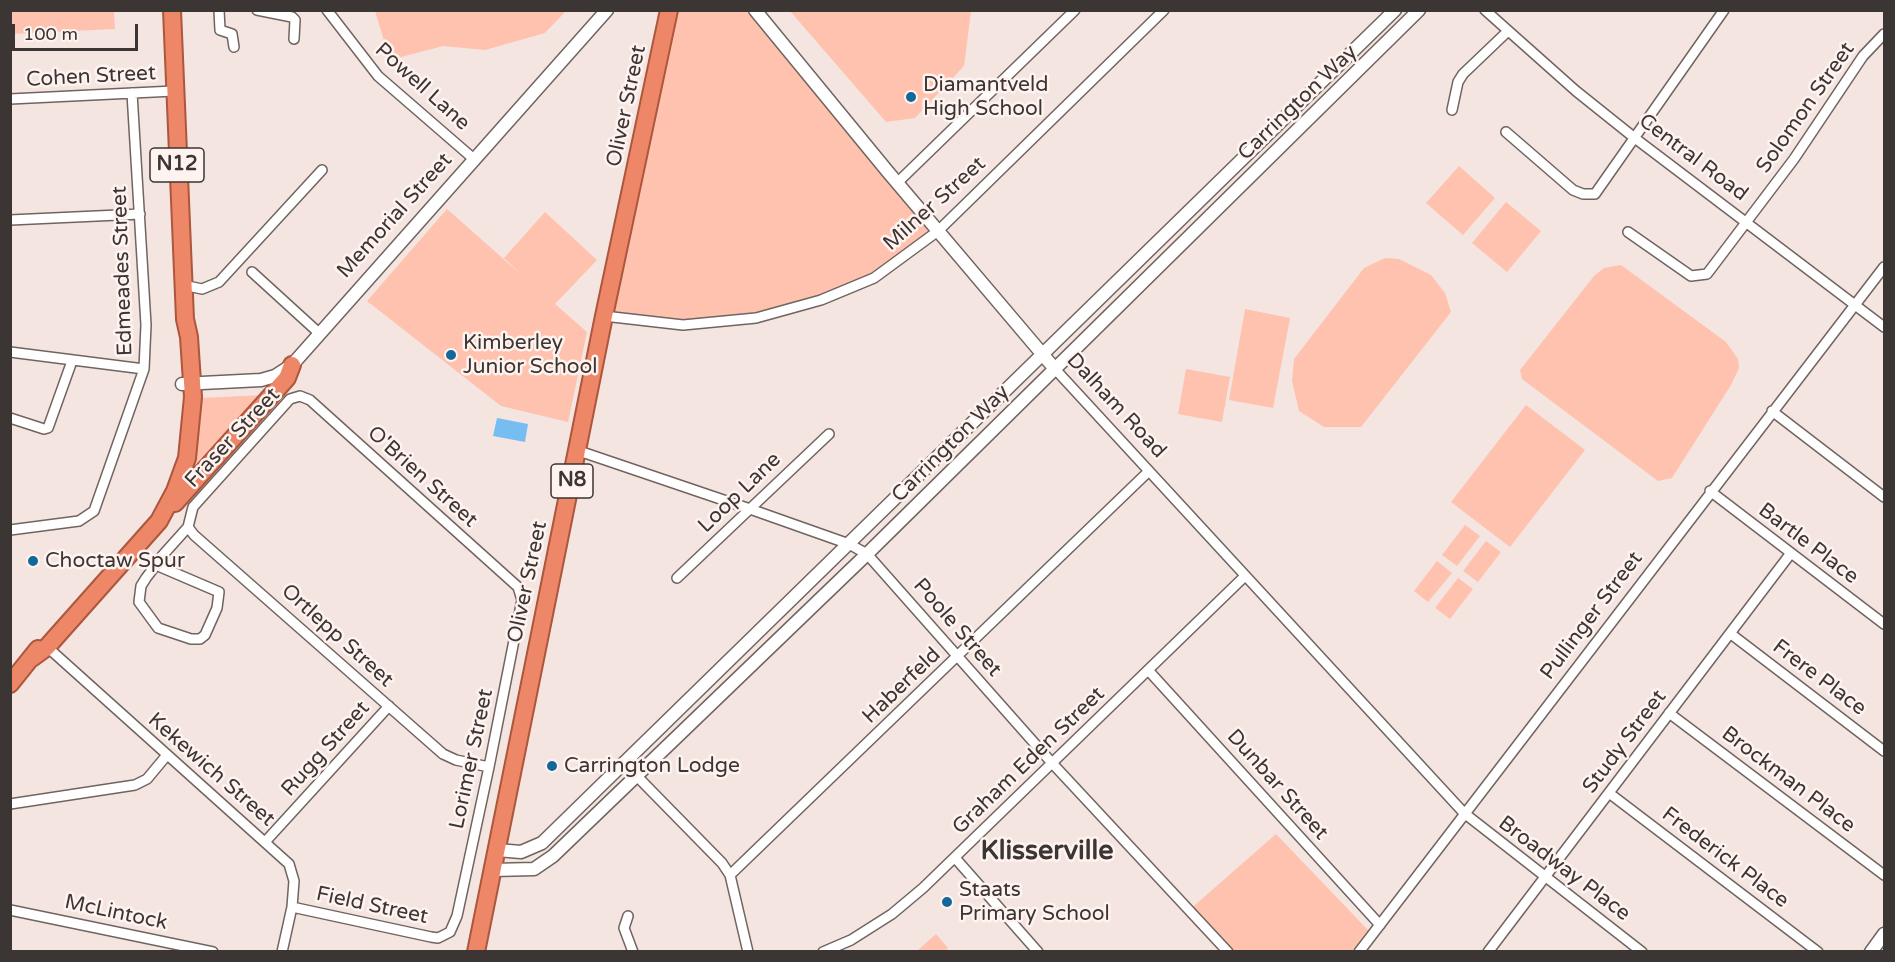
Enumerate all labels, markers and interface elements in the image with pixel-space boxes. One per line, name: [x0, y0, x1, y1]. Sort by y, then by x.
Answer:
scale bar: [15, 12, 141, 50]
text: 100 m: [23, 23, 78, 45]
street label: Powell Lane: [369, 38, 475, 136]
street label: Solomon Street: [1752, 38, 1860, 178]
street label: Carrington Way: [1233, 40, 1363, 166]
street label: Oliver Street: [602, 43, 652, 169]
street label: Cohen Street: [25, 61, 157, 93]
place label: Diamantveld High School: [923, 72, 1048, 122]
marker: Diamantveld High School: [904, 90, 918, 104]
street label: Central Road: [1634, 109, 1752, 207]
road number: N12: [150, 148, 204, 182]
street label: Memorial Street: [332, 148, 458, 284]
street label: Milner Street: [879, 152, 991, 256]
street label: Edmeades Street: [107, 186, 139, 356]
place label: Kimberley Junior School: [463, 330, 598, 380]
marker: Kimberley Junior School: [444, 348, 458, 362]
street label: Dalham Road: [1061, 348, 1171, 464]
street label: Carrington Way: [887, 380, 1015, 508]
street label: Fraser Street: [180, 383, 286, 493]
street label: O'Brien Street: [362, 421, 482, 533]
street label: Loop Lane: [694, 447, 786, 539]
road number: N8: [551, 464, 593, 498]
street label: Bartle Place: [1753, 498, 1863, 590]
street label: Oliver Street: [503, 519, 553, 645]
street label: Pullinger Street: [1536, 547, 1648, 685]
place label: Choctaw Spur: [45, 548, 185, 574]
marker: Choctaw Spur: [26, 554, 40, 568]
street label: Poole Street: [907, 574, 1007, 682]
street label: Ortlepp Street: [276, 579, 398, 693]
street label: Frere Place: [1767, 635, 1871, 721]
street label: Haberfeld: [858, 643, 946, 729]
street label: Graham Eden Street: [948, 682, 1110, 840]
street label: Study Street: [1578, 685, 1672, 799]
street label: Lorimer Street: [445, 687, 499, 831]
street label: Rugg Street: [277, 696, 375, 802]
street label: Kekewich Street: [142, 708, 280, 832]
street label: Brockman Place: [1716, 722, 1860, 838]
street label: Dunbar Street: [1221, 725, 1333, 845]
place label: Carrington Lodge: [564, 753, 740, 779]
marker: Carrington Lodge: [545, 759, 559, 773]
street label: Frederick Place: [1657, 802, 1793, 914]
street label: Broadway Place: [1493, 811, 1635, 927]
district label: Klisserville: [981, 836, 1113, 868]
place label: Staats Primary School: [959, 877, 1110, 927]
street label: Field Street: [314, 882, 430, 930]
street label: McLintock: [62, 890, 170, 936]
marker: Staats Primary School: [940, 895, 954, 909]

